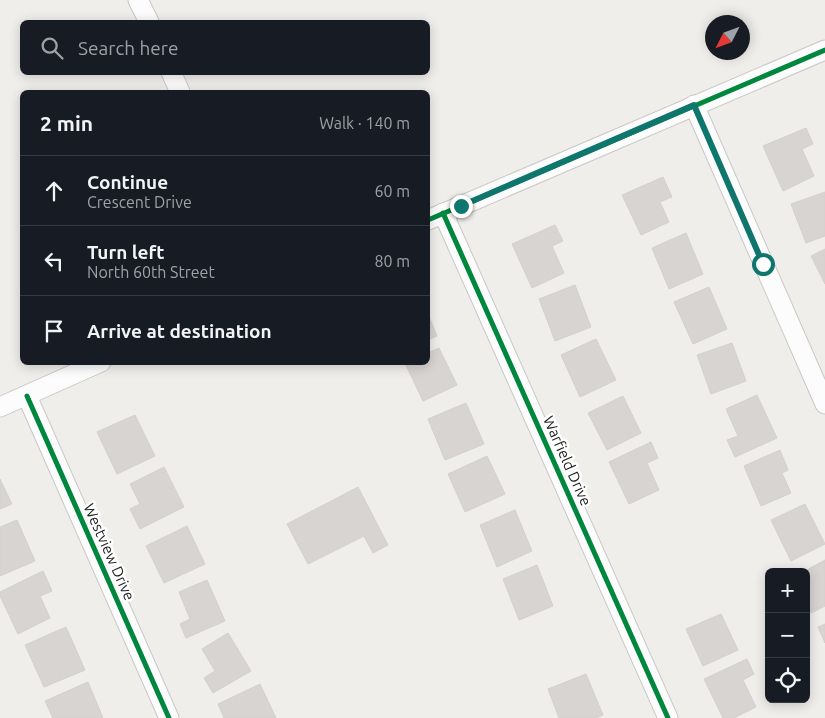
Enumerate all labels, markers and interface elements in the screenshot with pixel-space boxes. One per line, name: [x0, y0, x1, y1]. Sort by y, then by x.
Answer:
north arrow: [705, 15, 750, 60]
search box: [20, 20, 430, 75]
icon: search: [38, 34, 66, 62]
text: Search here: [78, 37, 178, 59]
text: 2 min: [40, 111, 93, 135]
text: Walk · 140 m: [319, 114, 410, 132]
text: Continue: [87, 171, 168, 193]
icon: ahead: [40, 177, 68, 205]
text: 60 m: [374, 182, 410, 200]
text: Crescent Drive: [87, 193, 192, 211]
route end: [450, 195, 473, 218]
text: Turn left: [87, 241, 165, 263]
icon: left: [40, 247, 68, 275]
text: 80 m: [374, 252, 410, 270]
route start: [752, 253, 775, 276]
text: North 60th Street: [87, 263, 215, 281]
icon: arrive: [40, 317, 68, 345]
text: Arrive at destination: [87, 320, 272, 342]
street label: Warfield Drive: [540, 413, 595, 508]
street label: Westview Drive: [81, 501, 138, 603]
map controls: [765, 568, 810, 703]
button: +: [765, 568, 810, 613]
button: −: [765, 613, 810, 658]
button: locate: [765, 658, 810, 703]

